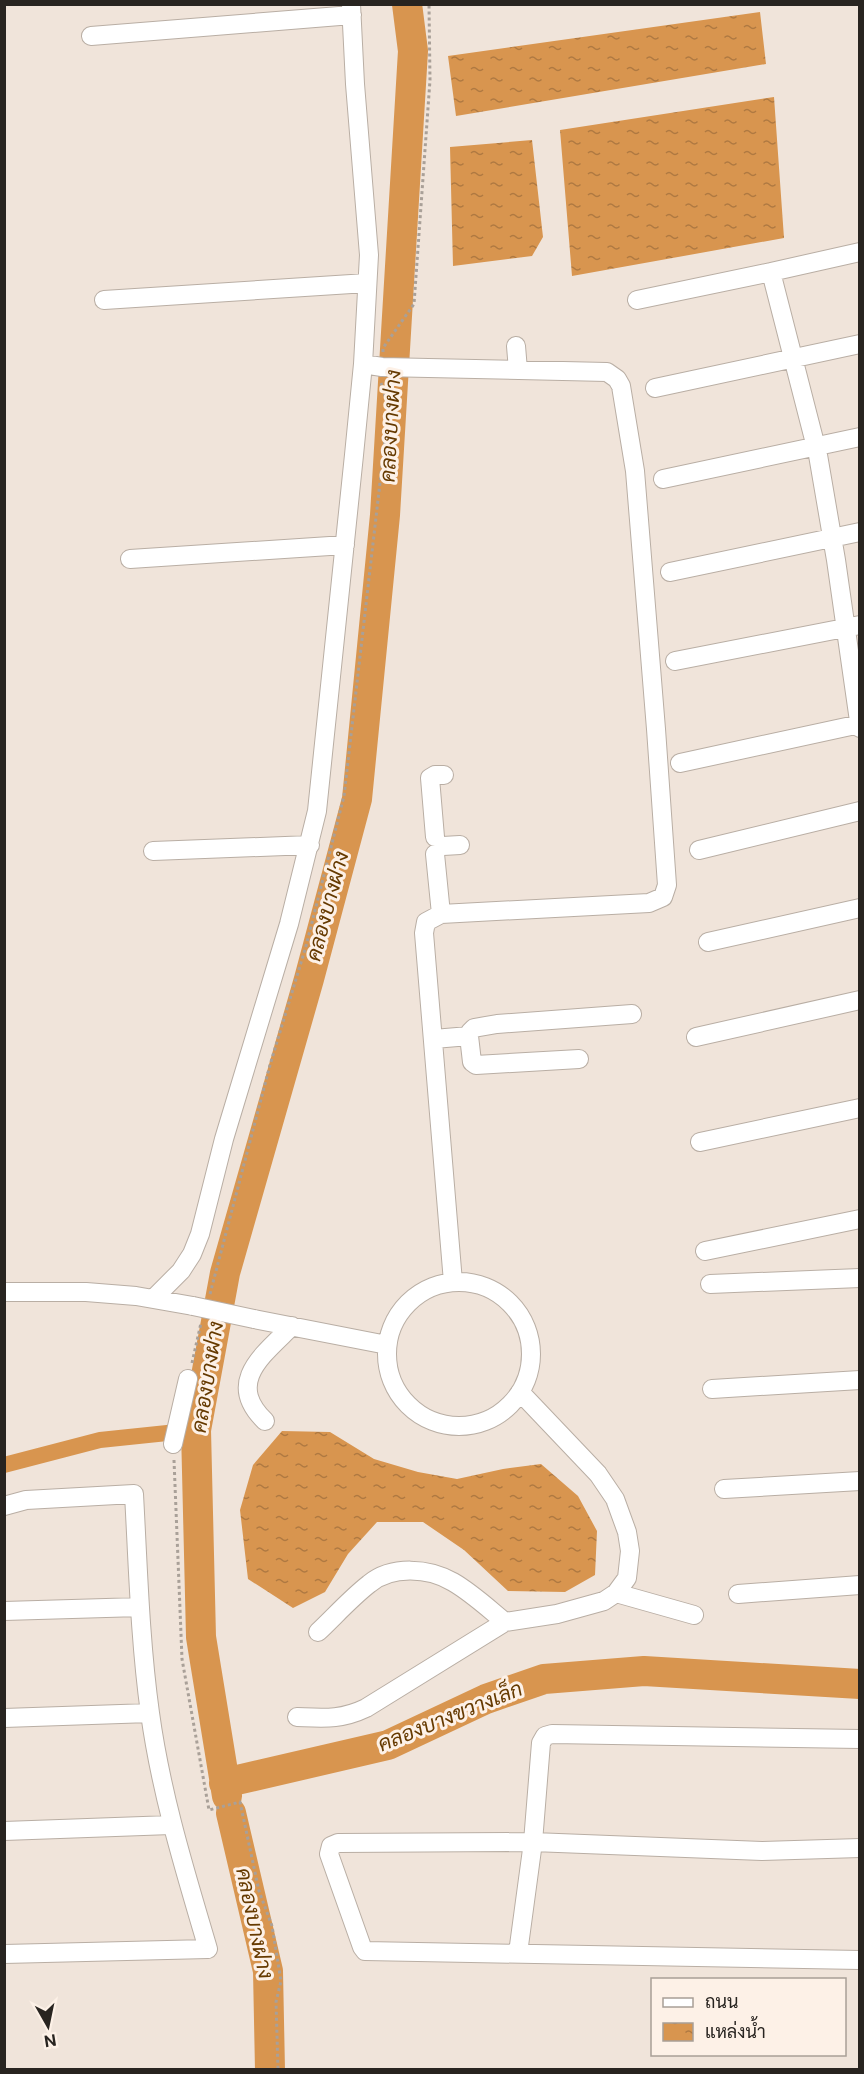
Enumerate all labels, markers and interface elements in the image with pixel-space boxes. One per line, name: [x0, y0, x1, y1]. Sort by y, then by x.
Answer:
water label: คลองบางฝาง: [375, 369, 405, 483]
water label: คลองบางฝาง: [300, 848, 354, 964]
water label: คลองบางฝาง: [186, 1319, 228, 1435]
water label: คลองบางขวางเล็ก: [373, 1674, 526, 1756]
water label: คลองบางฝาง: [231, 1865, 279, 1981]
legend: [651, 1978, 846, 2056]
text: ถนน: [705, 1991, 738, 2012]
north arrow: [18, 1996, 78, 2056]
text: แหล่งน้ำ: [705, 2016, 766, 2042]
text: N: [43, 2030, 58, 2051]

